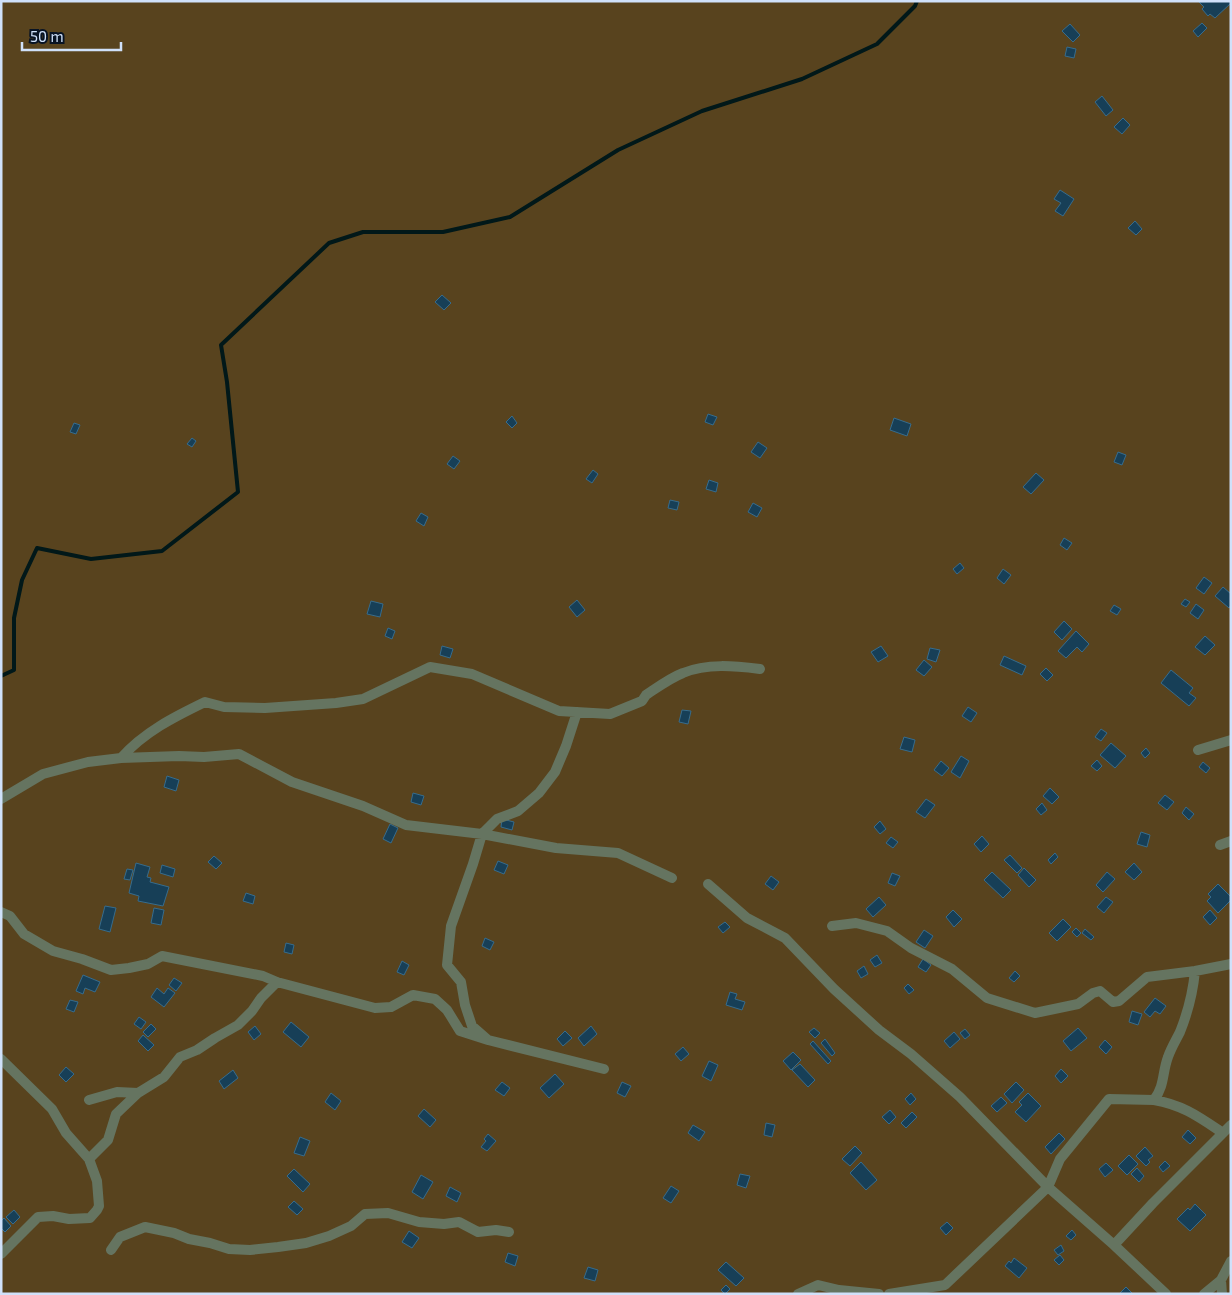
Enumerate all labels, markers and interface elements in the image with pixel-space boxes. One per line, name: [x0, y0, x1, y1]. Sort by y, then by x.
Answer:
scale bar: [22, 20, 121, 52]
text: 50 m: [30, 27, 64, 45]

